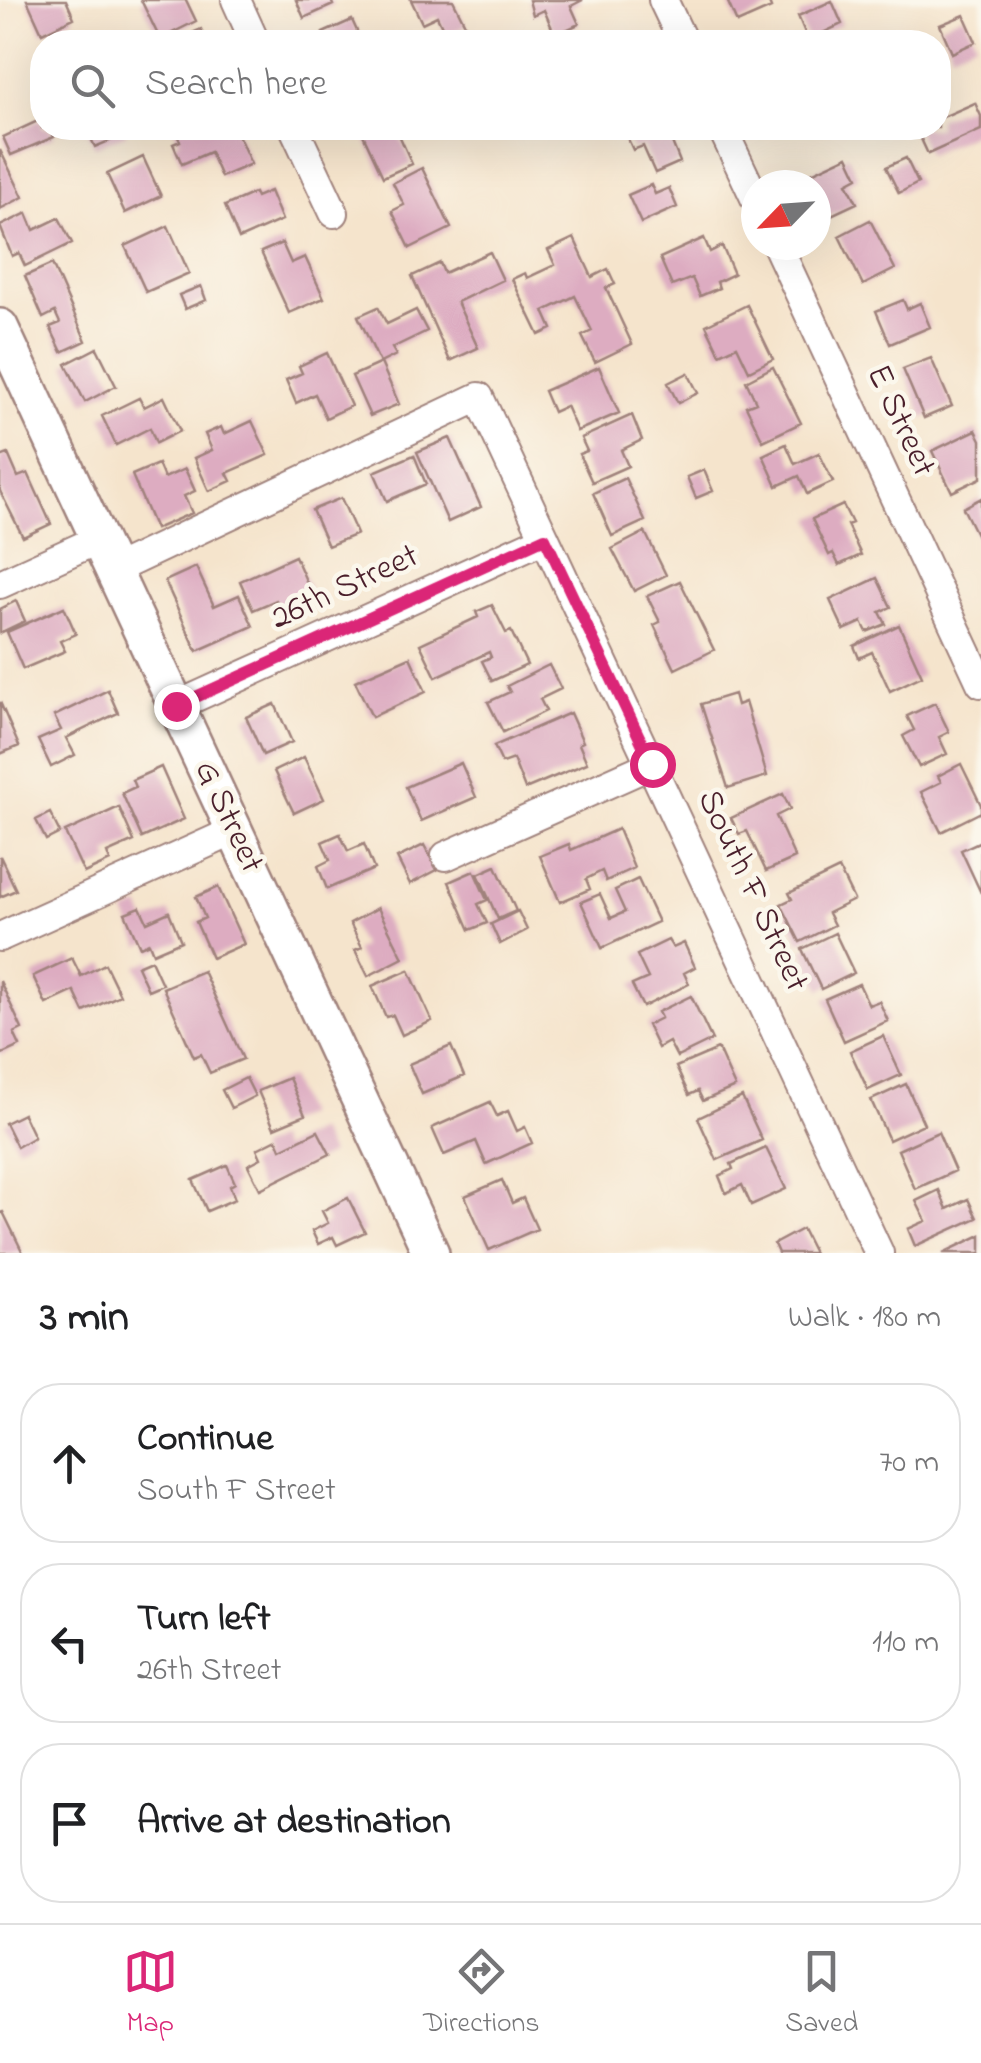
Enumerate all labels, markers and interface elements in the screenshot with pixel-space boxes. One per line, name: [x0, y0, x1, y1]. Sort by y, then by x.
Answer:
search box: [30, 30, 951, 140]
text: Search here: [145, 57, 327, 113]
icon: search: [65, 58, 120, 113]
north arrow: [741, 170, 831, 260]
street label: E Street: [852, 357, 948, 486]
street label: 26th Street: [263, 531, 428, 645]
route end: [154, 684, 200, 730]
route start: [630, 742, 676, 788]
street label: G Street: [180, 752, 276, 882]
street label: South F Street: [683, 782, 821, 1000]
text: 3 min: [40, 1288, 129, 1349]
text: Walk · 180 m: [788, 1295, 941, 1342]
text: Continue: [137, 1412, 273, 1468]
icon: ahead: [42, 1436, 97, 1491]
text: 70 m: [879, 1440, 939, 1487]
text: South F Street: [137, 1468, 336, 1515]
text: Turn left: [137, 1592, 270, 1648]
icon: left: [42, 1616, 97, 1671]
text: 110 m: [872, 1620, 939, 1667]
text: 26th Street: [137, 1648, 282, 1695]
text: Arrive at destination: [137, 1795, 451, 1851]
icon: arrive: [42, 1796, 97, 1851]
tab: Map: [123, 1944, 178, 2045]
tab: Directions: [423, 1944, 540, 2045]
tab: Saved: [785, 1944, 858, 2045]

